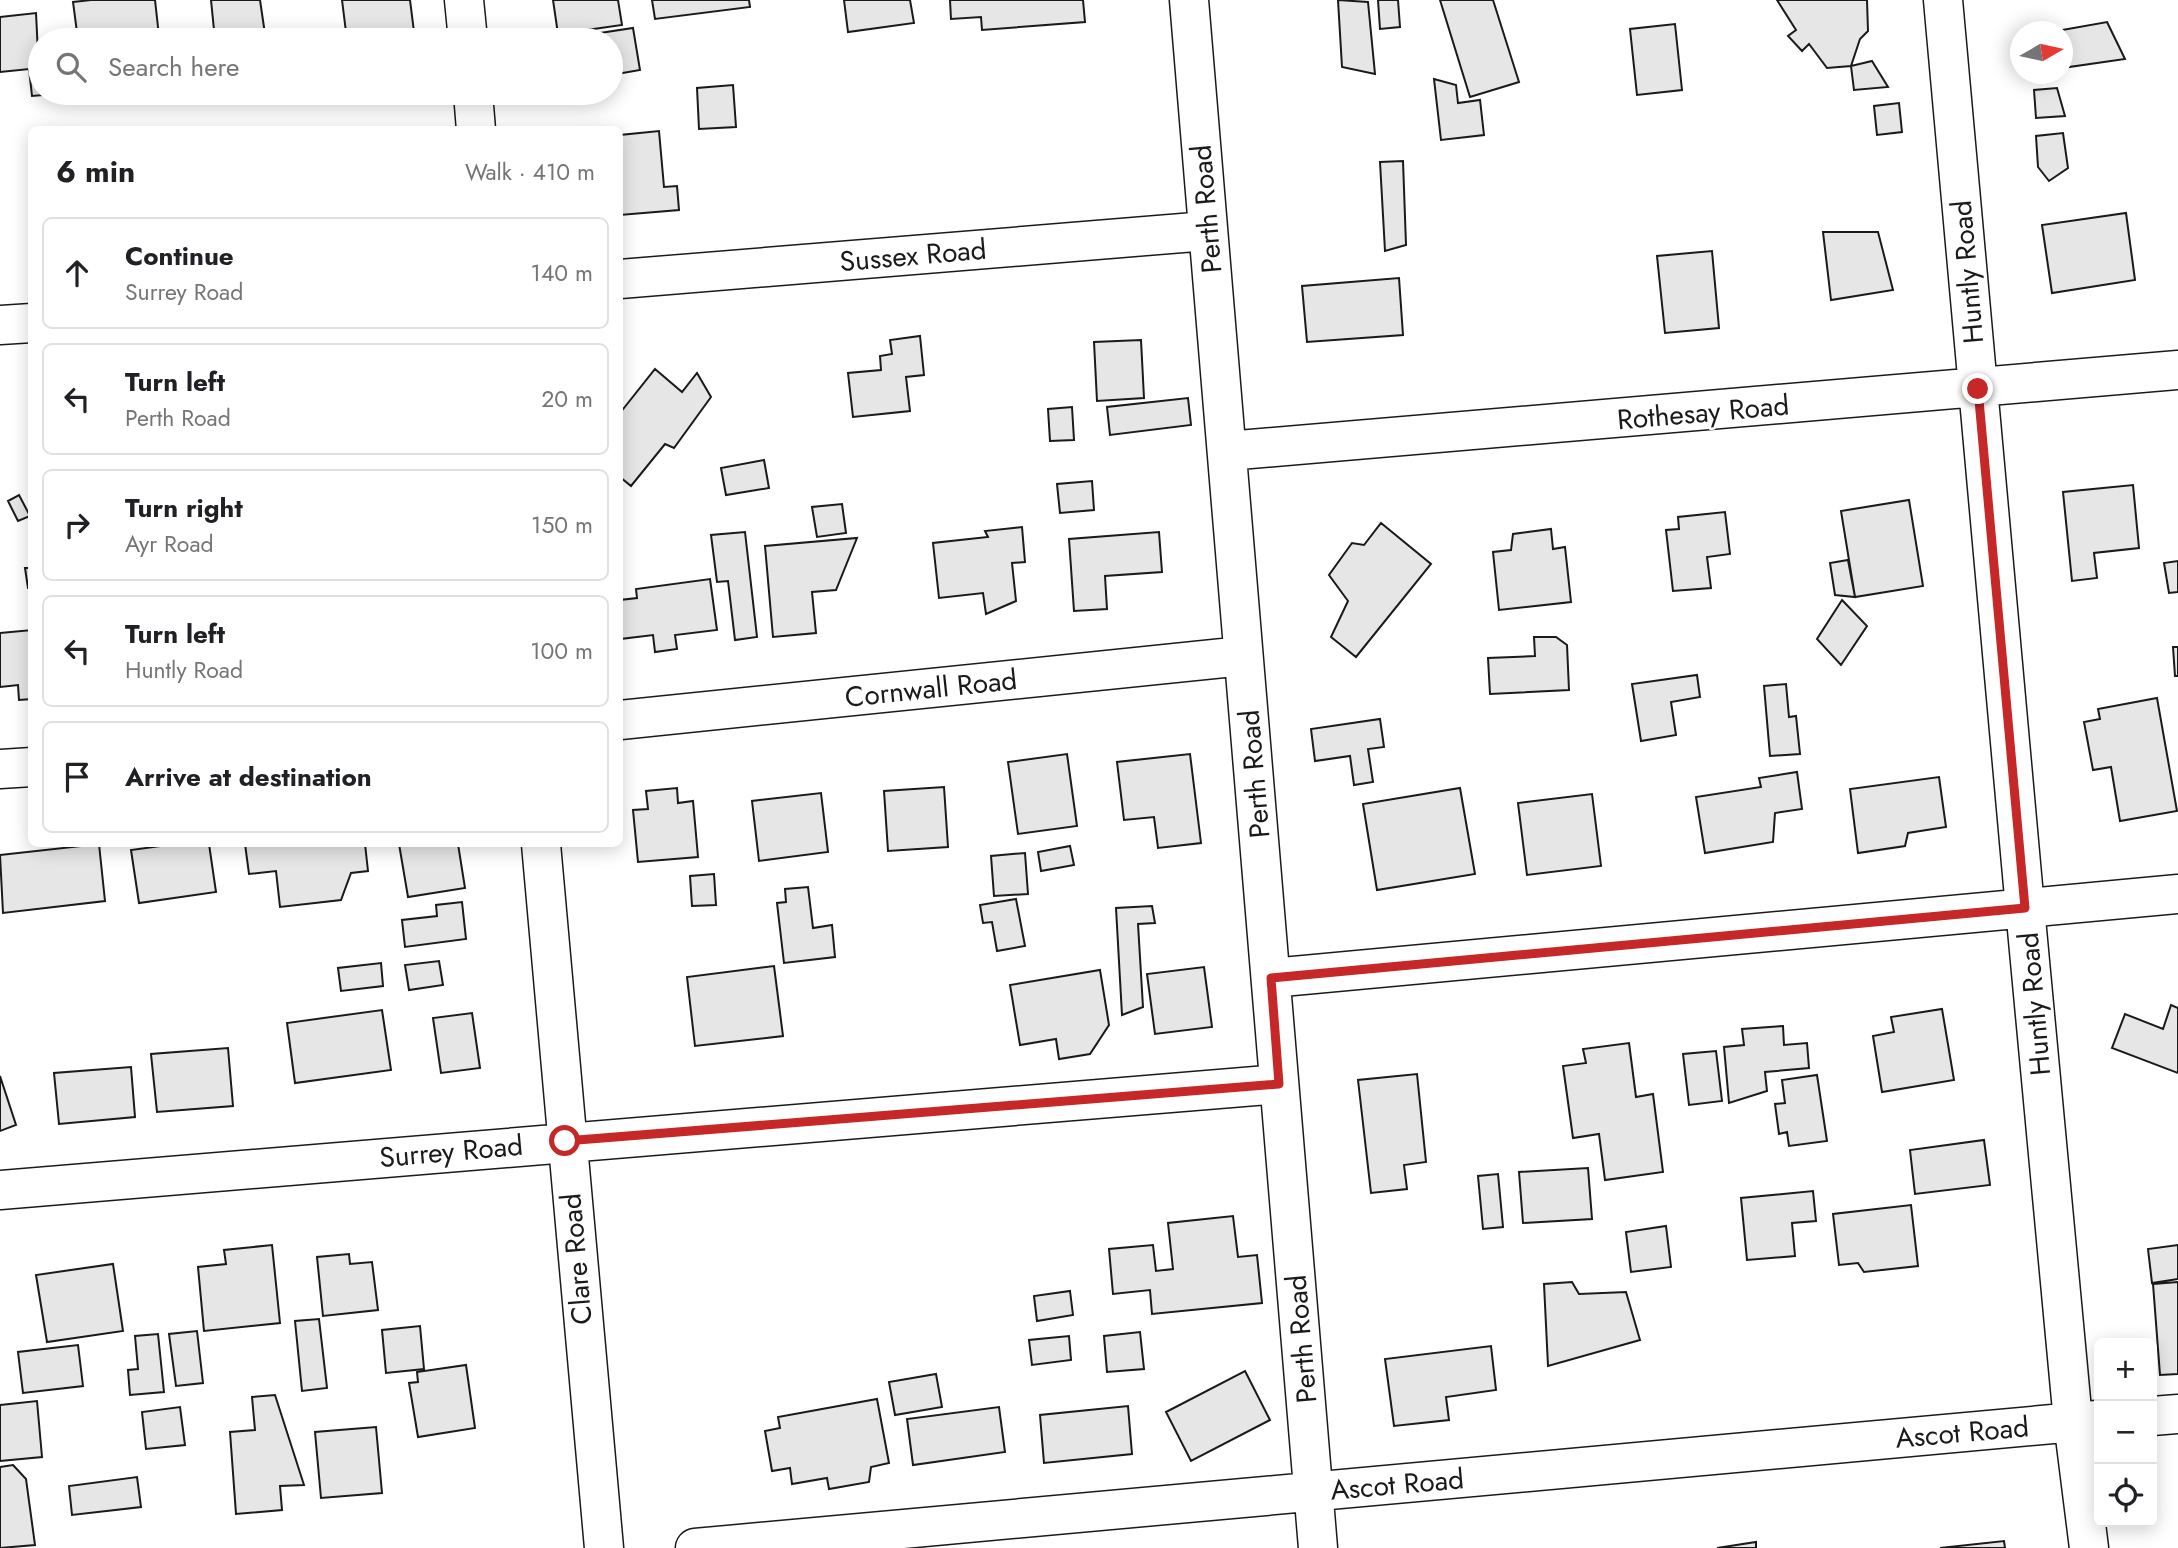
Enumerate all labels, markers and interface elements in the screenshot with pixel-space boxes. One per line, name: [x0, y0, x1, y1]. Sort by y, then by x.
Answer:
north arrow: [2010, 21, 2073, 84]
search box: [28, 28, 623, 105]
icon: search: [52, 48, 90, 86]
text: Search here: [108, 48, 240, 86]
street label: Perth Road: [1180, 143, 1233, 275]
text: 6 min: [56, 150, 135, 193]
text: Walk · 410 m: [465, 155, 595, 189]
street label: Huntly Road: [1941, 199, 1994, 345]
street label: Sussex Road: [838, 229, 988, 282]
text: Continue: [125, 237, 234, 275]
icon: ahead: [58, 254, 96, 292]
text: 140 m: [531, 256, 593, 290]
text: Surrey Road: [125, 275, 243, 309]
text: Turn left: [125, 363, 225, 401]
route end: [1962, 373, 1993, 404]
icon: left: [58, 380, 96, 418]
text: 20 m: [541, 382, 593, 416]
street label: Rothesay Road: [1615, 385, 1791, 440]
text: Perth Road: [125, 401, 231, 435]
text: Turn right: [125, 489, 243, 527]
icon: right: [58, 506, 96, 544]
text: 150 m: [531, 508, 593, 542]
text: Ayr Road: [125, 527, 214, 561]
text: Turn left: [125, 615, 225, 653]
icon: left: [58, 632, 96, 670]
text: 100 m: [530, 634, 593, 668]
text: Huntly Road: [125, 653, 243, 687]
street label: Cornwall Road: [843, 659, 1019, 718]
street label: Perth Road: [1228, 708, 1281, 840]
icon: arrive: [58, 758, 96, 796]
text: Arrive at destination: [125, 758, 372, 796]
street label: Huntly Road: [2008, 931, 2061, 1077]
street label: Surrey Road: [378, 1125, 525, 1178]
route start: [549, 1125, 580, 1156]
street label: Clare Road: [550, 1192, 603, 1326]
street label: Perth Road: [1275, 1273, 1328, 1405]
map controls: [2094, 1338, 2157, 1527]
button: +: [2094, 1338, 2157, 1401]
button: −: [2094, 1401, 2157, 1464]
street label: Ascot Road: [1894, 1406, 2031, 1459]
street label: Ascot Road: [1329, 1458, 1466, 1511]
button: locate: [2094, 1464, 2157, 1527]

